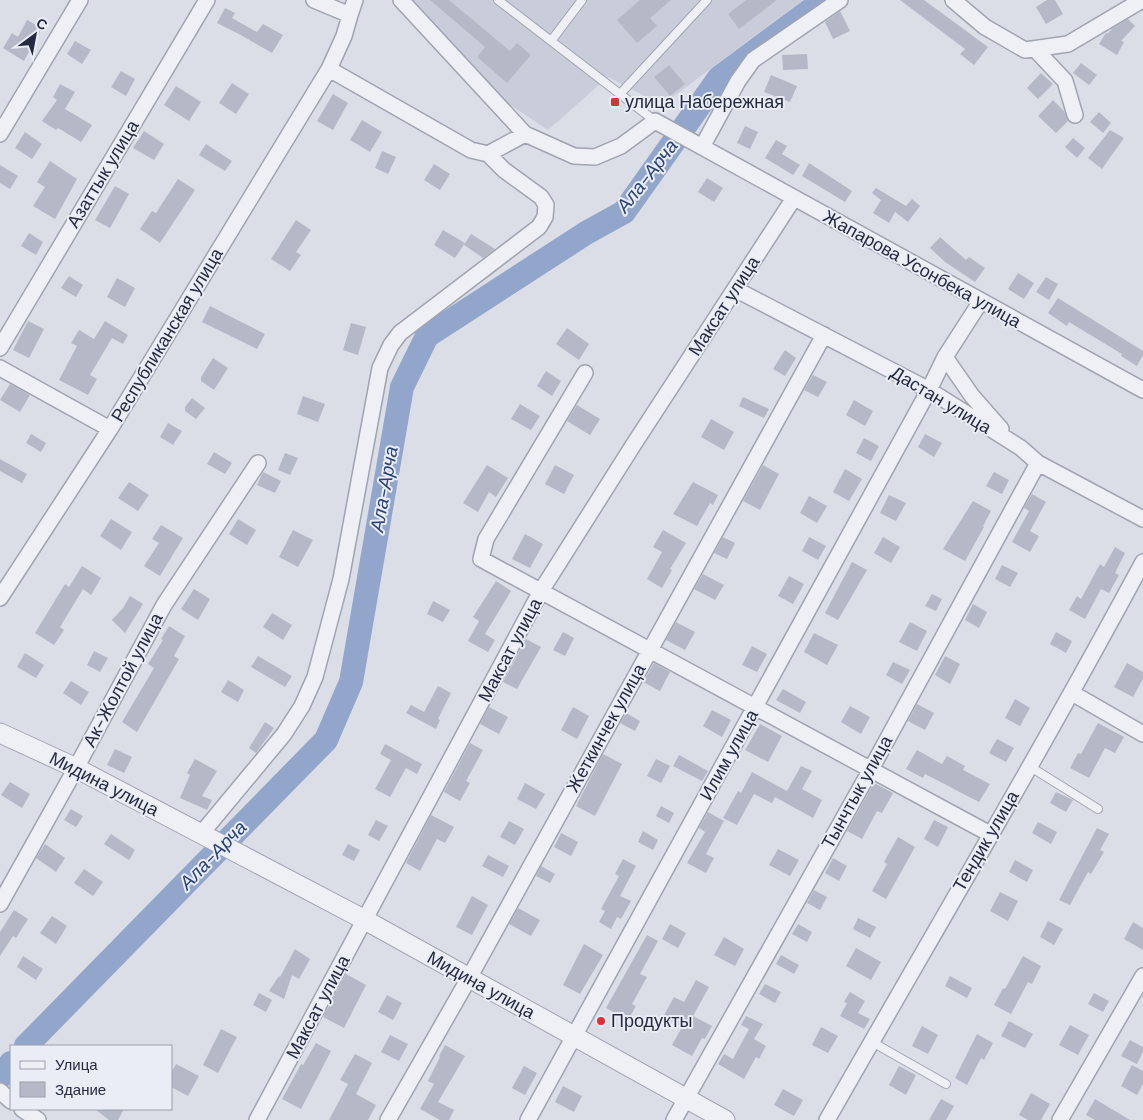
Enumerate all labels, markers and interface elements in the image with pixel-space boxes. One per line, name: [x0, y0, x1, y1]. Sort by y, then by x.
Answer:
north arrow: [10, 10, 60, 60]
text: С: [33, 14, 51, 34]
place label: улица Набережная: [625, 90, 784, 114]
marker: улица Набережная: [609, 96, 621, 108]
street label: Азаттык улица: [61, 115, 145, 232]
water label: Ала-Арча: [610, 134, 683, 219]
street label: Жапарова Усонбека улица: [819, 204, 1026, 334]
street label: Республиканская улица: [106, 243, 229, 426]
street label: Максат улица: [683, 251, 766, 361]
street label: Дастан улица: [886, 360, 997, 440]
water label: Ала-Арча: [364, 444, 404, 535]
street label: Максат улица: [473, 593, 548, 706]
street label: Ак-Жолтой улица: [78, 608, 169, 751]
street label: Жеткинчек улица: [561, 659, 652, 797]
street label: Илим улица: [694, 705, 764, 805]
street label: Тынчтык улица: [816, 730, 898, 853]
street label: Мидина улица: [45, 746, 164, 822]
street label: Тендик улица: [947, 785, 1025, 896]
water label: Ала-Арча: [173, 815, 252, 896]
street label: Мидина улица: [423, 945, 540, 1025]
street label: Максат улица: [281, 950, 356, 1063]
place label: Продукты: [611, 1009, 692, 1033]
marker: Продукты: [595, 1015, 607, 1027]
legend: [10, 1045, 172, 1110]
text: Улица: [55, 1055, 98, 1075]
text: Здание: [55, 1080, 106, 1100]

